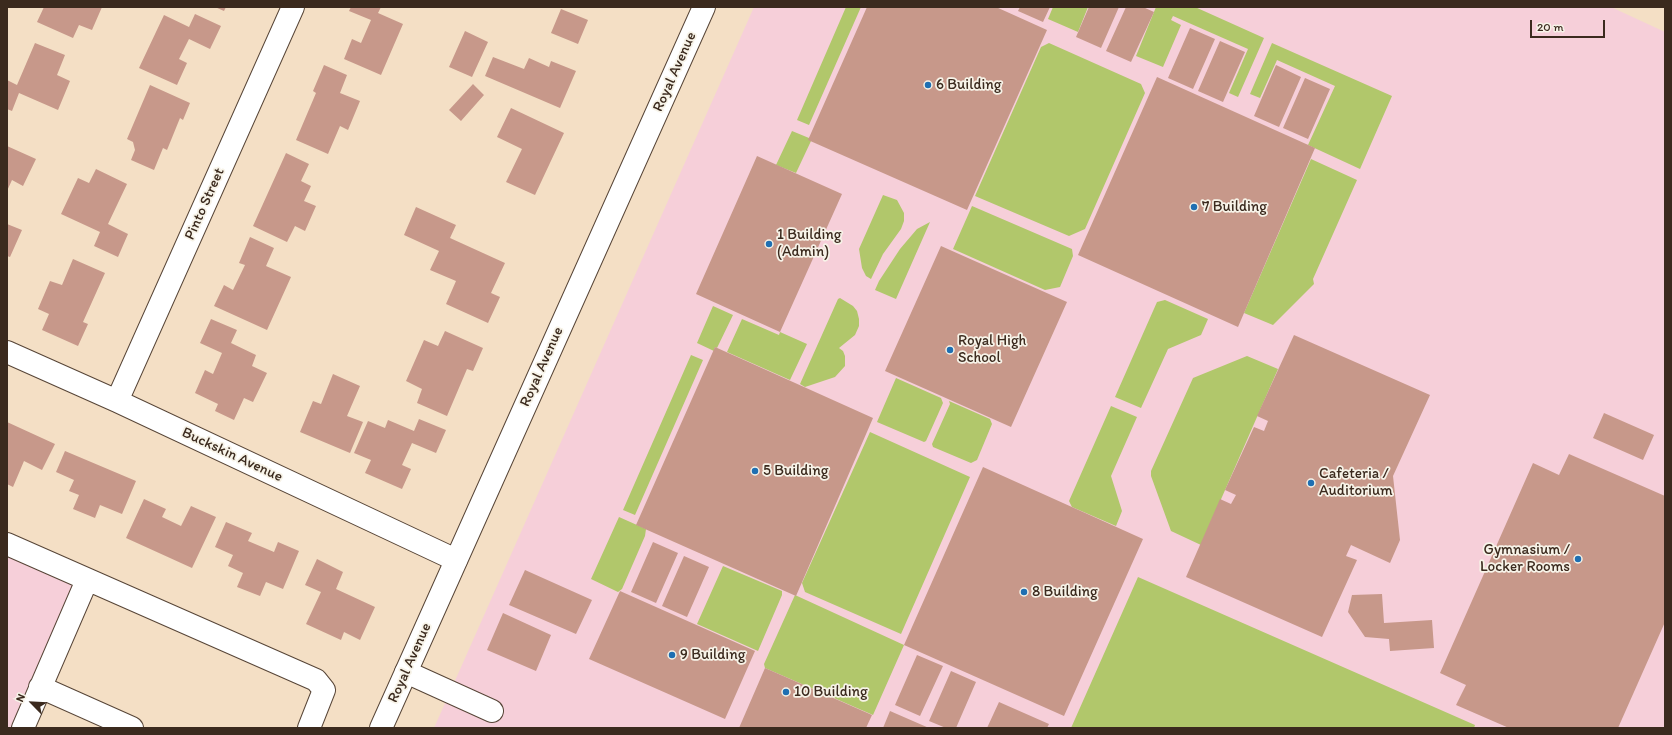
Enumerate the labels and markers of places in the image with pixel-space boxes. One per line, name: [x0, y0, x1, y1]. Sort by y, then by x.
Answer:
place label: 6 Building: [936, 76, 1001, 94]
marker: 6 Building: [923, 80, 933, 90]
place label: 7 Building: [1202, 198, 1267, 216]
marker: 7 Building: [1189, 202, 1199, 212]
place label: 1 Building (Admin): [777, 226, 841, 261]
marker: 1 Building (Admin): [764, 239, 774, 249]
place label: Royal High School: [958, 332, 1026, 367]
marker: Royal High School: [945, 345, 955, 355]
place label: 5 Building: [763, 462, 828, 480]
place label: Cafeteria / Auditorium: [1319, 465, 1393, 500]
marker: 5 Building: [750, 466, 760, 476]
marker: Cafeteria / Auditorium: [1306, 478, 1316, 488]
place label: Gymnasium / Locker Rooms: [1480, 541, 1570, 576]
marker: Gymnasium / Locker Rooms: [1573, 554, 1583, 564]
place label: 8 Building: [1032, 583, 1098, 601]
marker: 8 Building: [1019, 587, 1029, 597]
place label: 9 Building: [680, 646, 745, 664]
marker: 9 Building: [667, 650, 677, 660]
place label: 10 Building: [794, 683, 868, 701]
marker: 10 Building: [781, 687, 791, 697]

